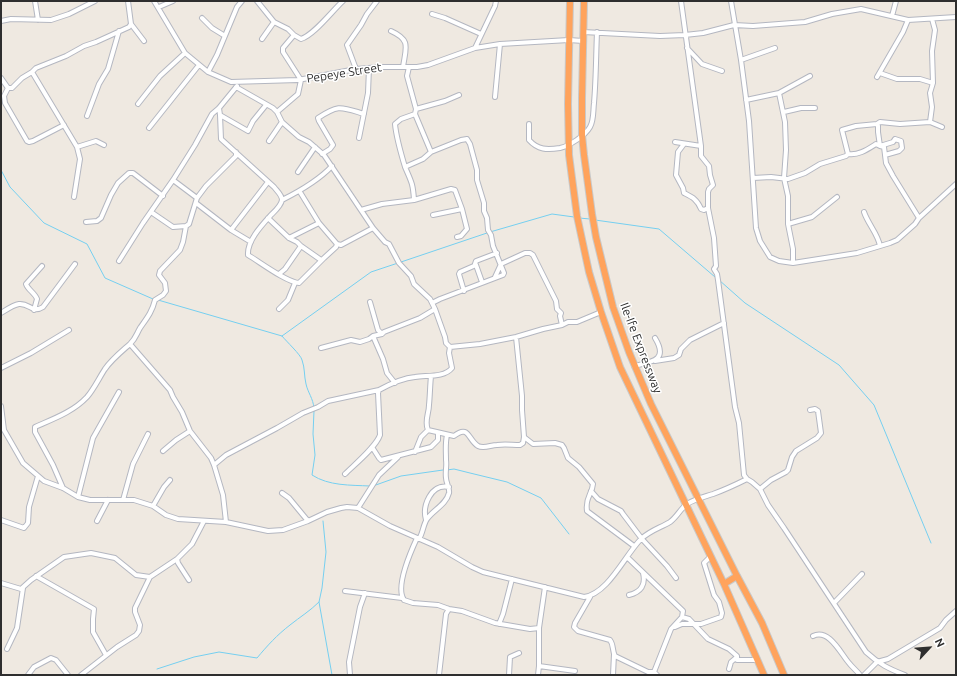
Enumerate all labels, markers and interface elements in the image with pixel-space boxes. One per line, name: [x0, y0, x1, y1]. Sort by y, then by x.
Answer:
street label: Pepeye Street: [305, 60, 383, 86]
street label: Ile-Ife Expressway: [617, 301, 665, 395]
north arrow: [909, 628, 949, 668]
text: N: [933, 636, 947, 649]

